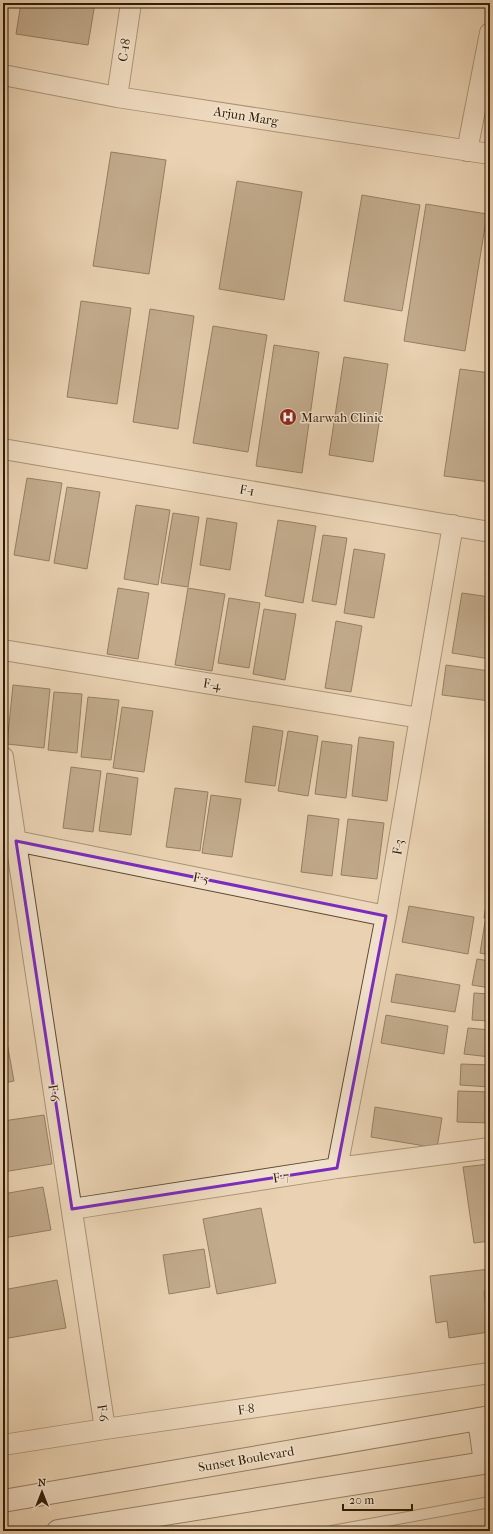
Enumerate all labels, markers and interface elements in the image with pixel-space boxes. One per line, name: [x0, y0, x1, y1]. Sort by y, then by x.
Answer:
street label: C-18: [115, 37, 133, 63]
street label: Arjun Marg: [211, 103, 281, 129]
hospital icon: Marwah Clinic: [278, 407, 298, 427]
place label: Marwah Clinic: [301, 410, 384, 425]
street label: F-1: [238, 481, 256, 499]
street label: F-4: [202, 675, 222, 693]
street label: F-3: [389, 838, 407, 856]
street label: F-5: [192, 869, 211, 887]
street label: F-6: [45, 1083, 63, 1104]
street label: F-7: [272, 1168, 290, 1186]
street label: F-8: [237, 1400, 255, 1418]
street label: F-6: [94, 1403, 112, 1424]
street label: Sunset Boulevard: [197, 1443, 296, 1475]
north arrow: [22, 1472, 62, 1512]
text: N: [38, 1476, 47, 1489]
scale bar: [343, 1486, 412, 1512]
text: 20 m: [349, 1493, 374, 1507]

